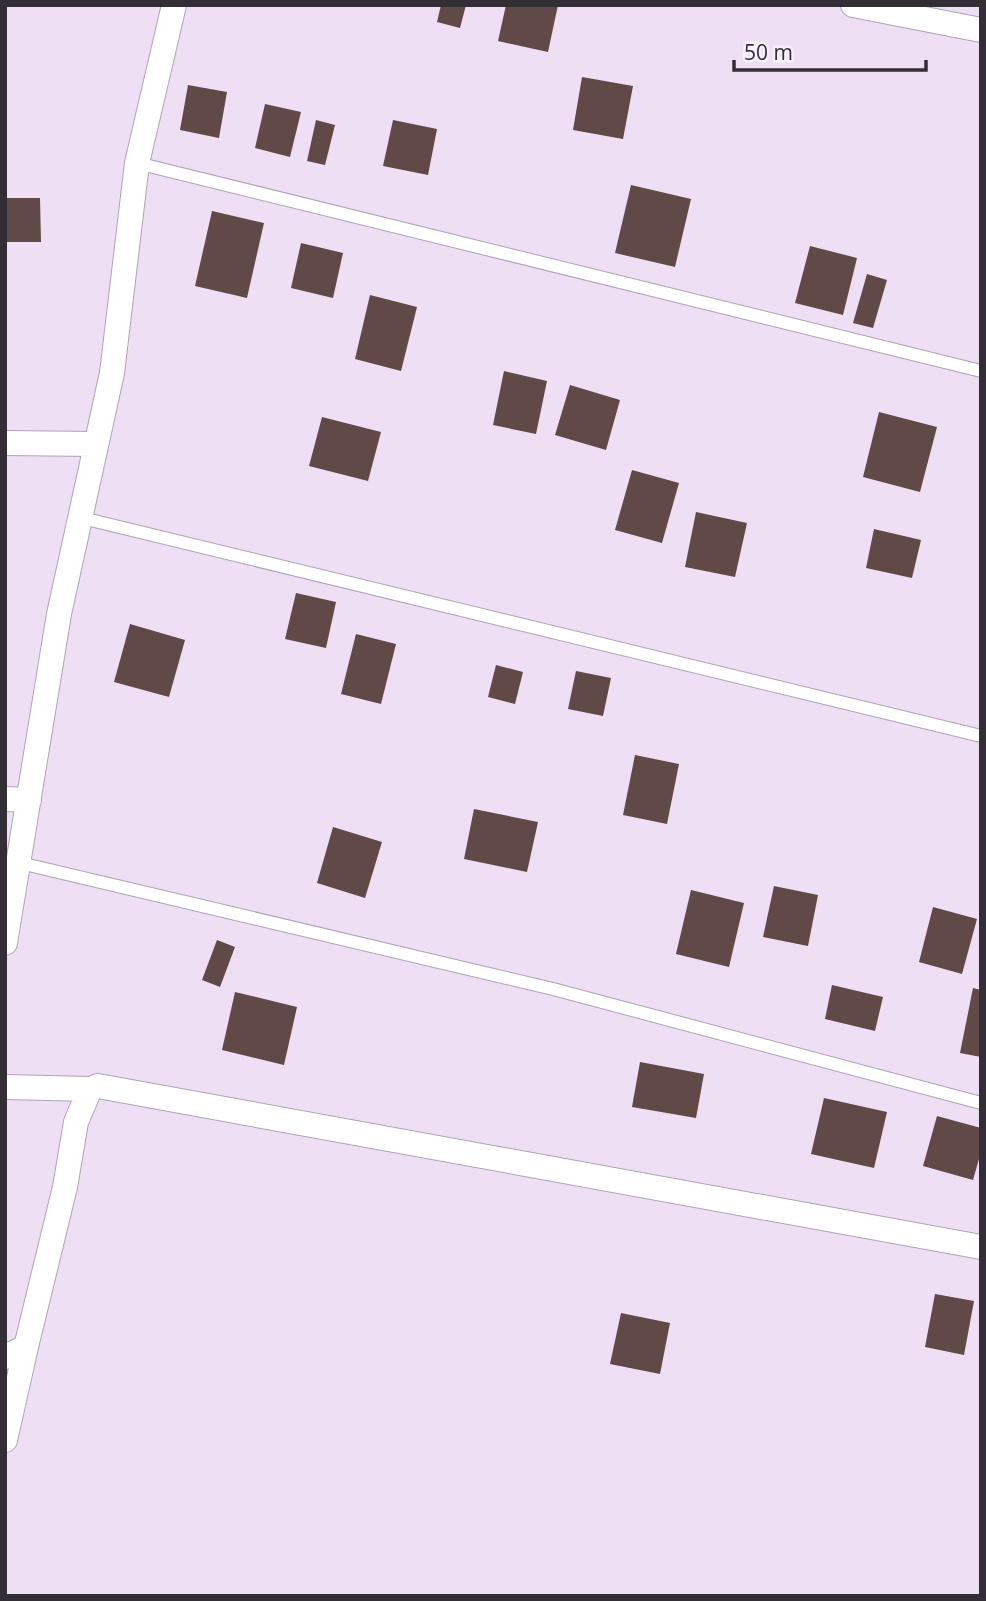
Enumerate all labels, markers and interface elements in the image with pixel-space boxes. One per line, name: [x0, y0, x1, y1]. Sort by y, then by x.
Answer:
scale bar: [734, 28, 926, 72]
text: 50 m: [744, 38, 793, 66]

